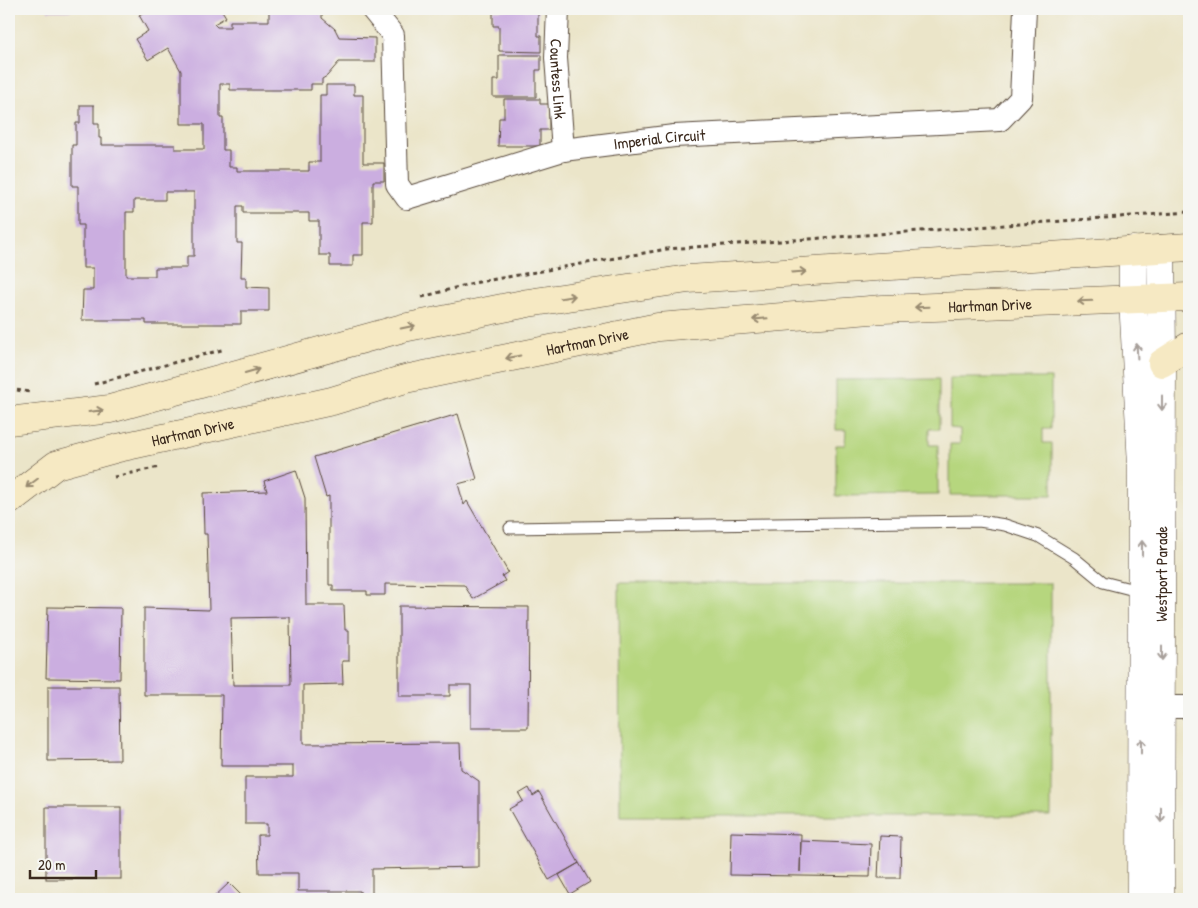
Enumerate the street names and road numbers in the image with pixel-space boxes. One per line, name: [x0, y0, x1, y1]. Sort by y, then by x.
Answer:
street label: Countess Link: [545, 38, 572, 120]
street label: Imperial Circuit: [612, 123, 706, 155]
street label: Hartman Drive: [948, 292, 1033, 317]
street label: Hartman Drive: [544, 322, 631, 361]
street label: Hartman Drive: [149, 412, 237, 451]
street label: Westport Parade: [1150, 526, 1172, 622]

